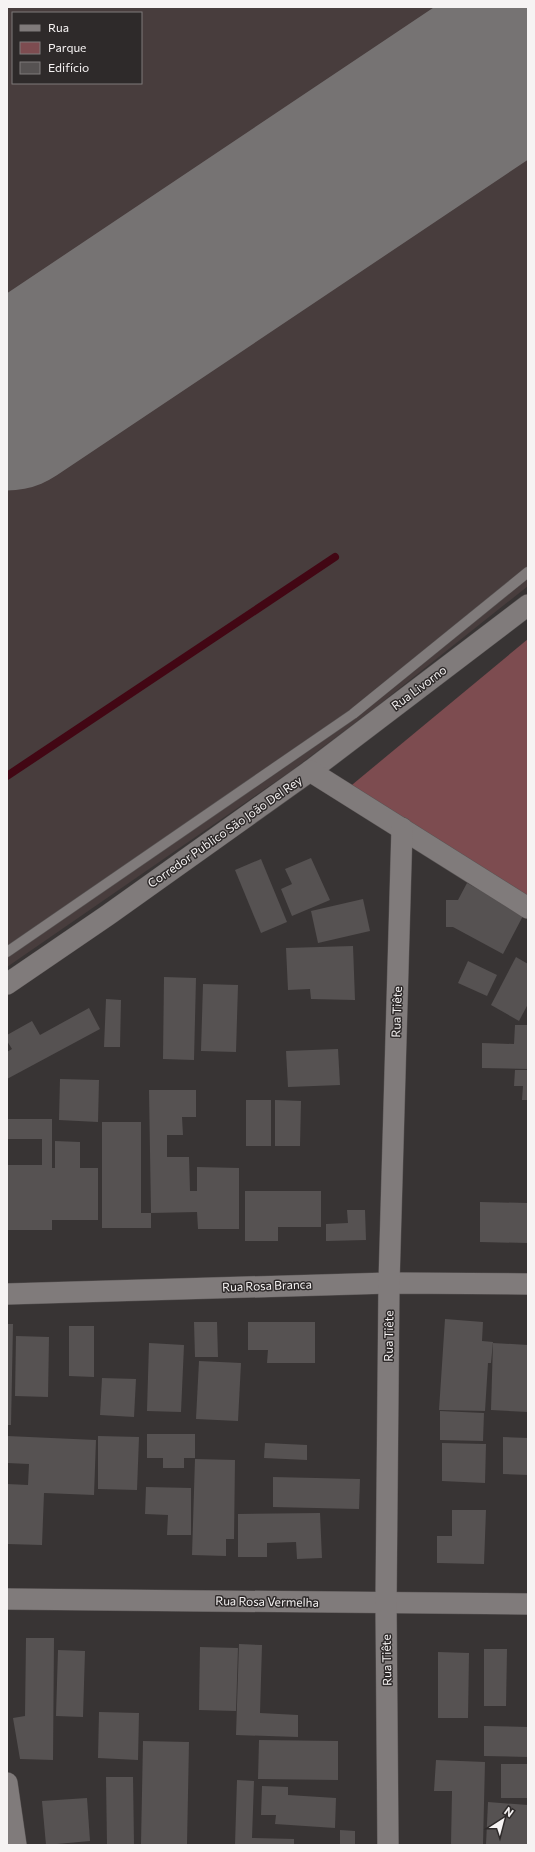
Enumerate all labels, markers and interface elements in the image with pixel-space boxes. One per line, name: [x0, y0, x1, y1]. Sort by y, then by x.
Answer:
legend: [12, 12, 142, 84]
text: Rua: [48, 20, 69, 34]
text: Parque: [48, 40, 86, 54]
text: Edifício: [48, 60, 89, 74]
street label: Rua Livorno: [388, 662, 449, 712]
street label: Corredor Publico São João Del Rey: [145, 772, 305, 891]
street label: Rua Tiête: [388, 986, 404, 1038]
street label: Rua Rosa Branca: [222, 1276, 312, 1294]
street label: Rua Tiête: [381, 1310, 395, 1362]
street label: Rua Rosa Vermelha: [215, 1593, 319, 1609]
street label: Rua Tiête: [379, 1634, 393, 1686]
north arrow: [483, 1800, 523, 1840]
text: N: [502, 1804, 516, 1819]

